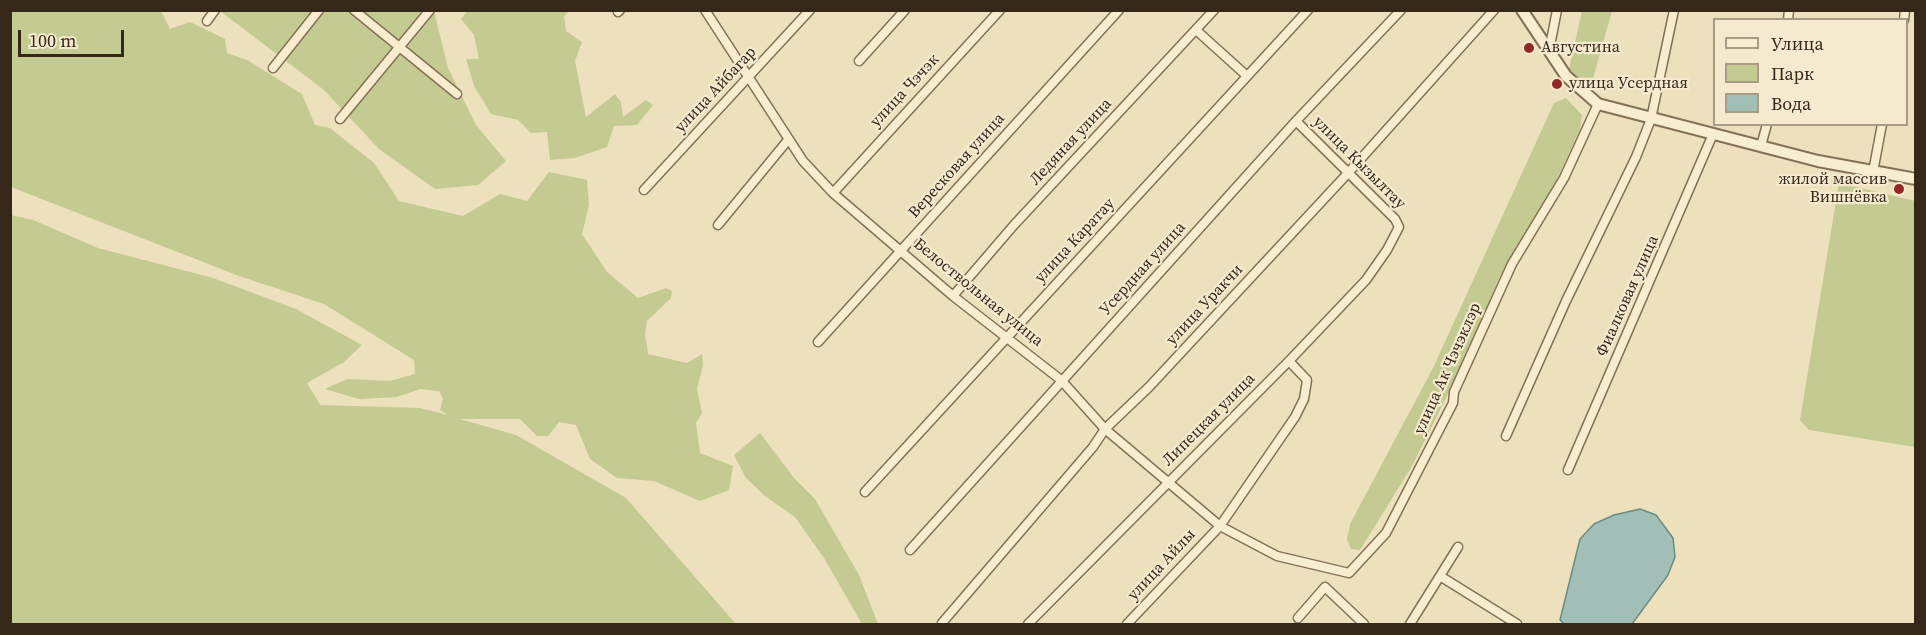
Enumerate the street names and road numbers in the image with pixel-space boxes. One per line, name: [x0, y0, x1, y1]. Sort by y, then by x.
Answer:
street label: улица Айбагар: [671, 43, 761, 137]
street label: улица Чэчэк: [866, 51, 944, 131]
street label: Ледяная улица: [1026, 95, 1116, 189]
street label: Вересковая улица: [905, 110, 1009, 222]
street label: улица Кызылтау: [1309, 113, 1409, 213]
street label: улица Каратау: [1031, 195, 1119, 287]
street label: Усердная улица: [1096, 218, 1190, 320]
street label: Фиалковая улица: [1593, 233, 1663, 359]
street label: Белоствольная улица: [909, 235, 1047, 351]
street label: улица Уракчи: [1163, 261, 1247, 349]
street label: улица Ак Чэчэклэр: [1410, 300, 1486, 438]
street label: Липецкая улица: [1159, 370, 1259, 470]
street label: улица Айлы: [1124, 525, 1200, 605]

